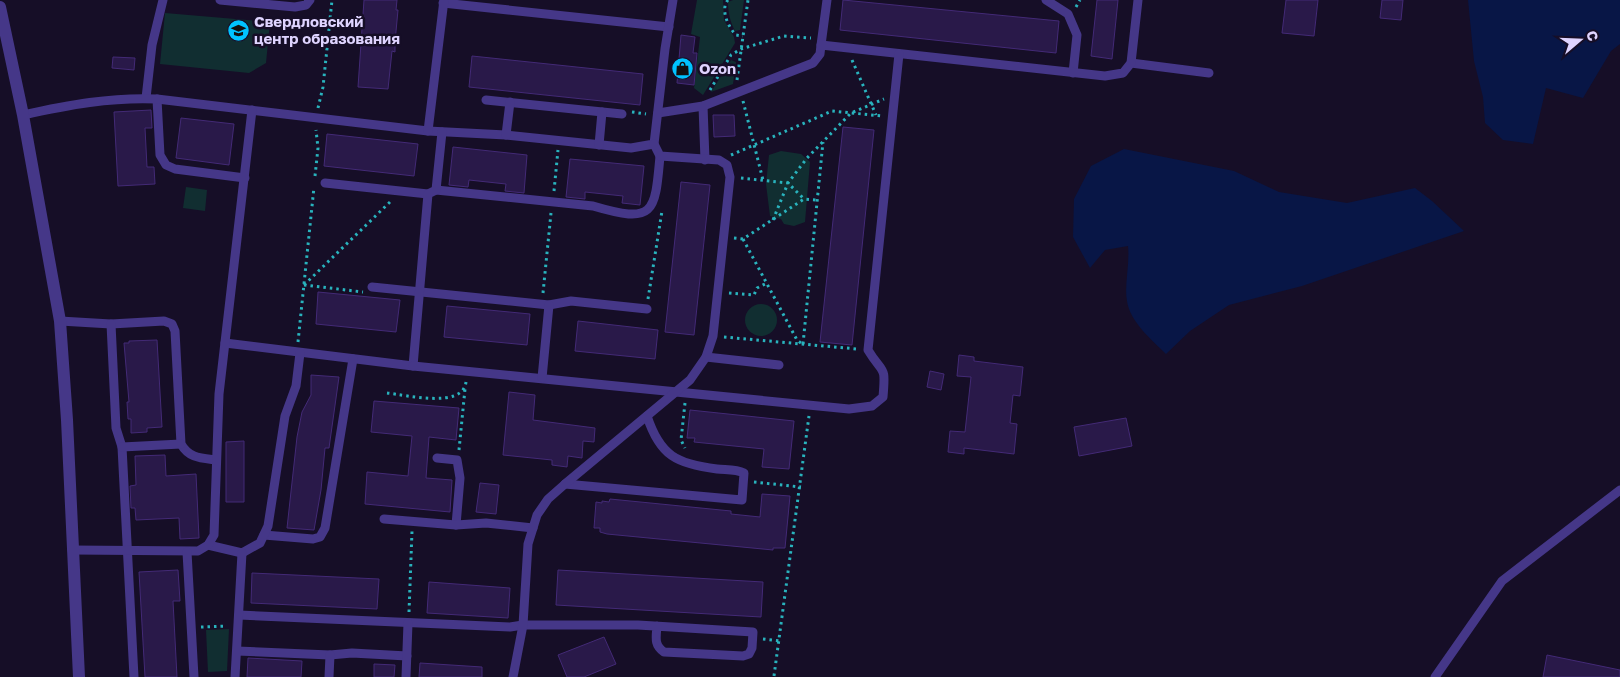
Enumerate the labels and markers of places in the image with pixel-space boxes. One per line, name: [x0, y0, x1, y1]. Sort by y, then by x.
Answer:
place label: Свердловский центр образования: [254, 12, 400, 47]
school or university icon: Свердловский центр образования: [226, 19, 250, 43]
shop icon: Ozon: [671, 57, 695, 81]
place label: Ozon: [699, 59, 736, 77]

